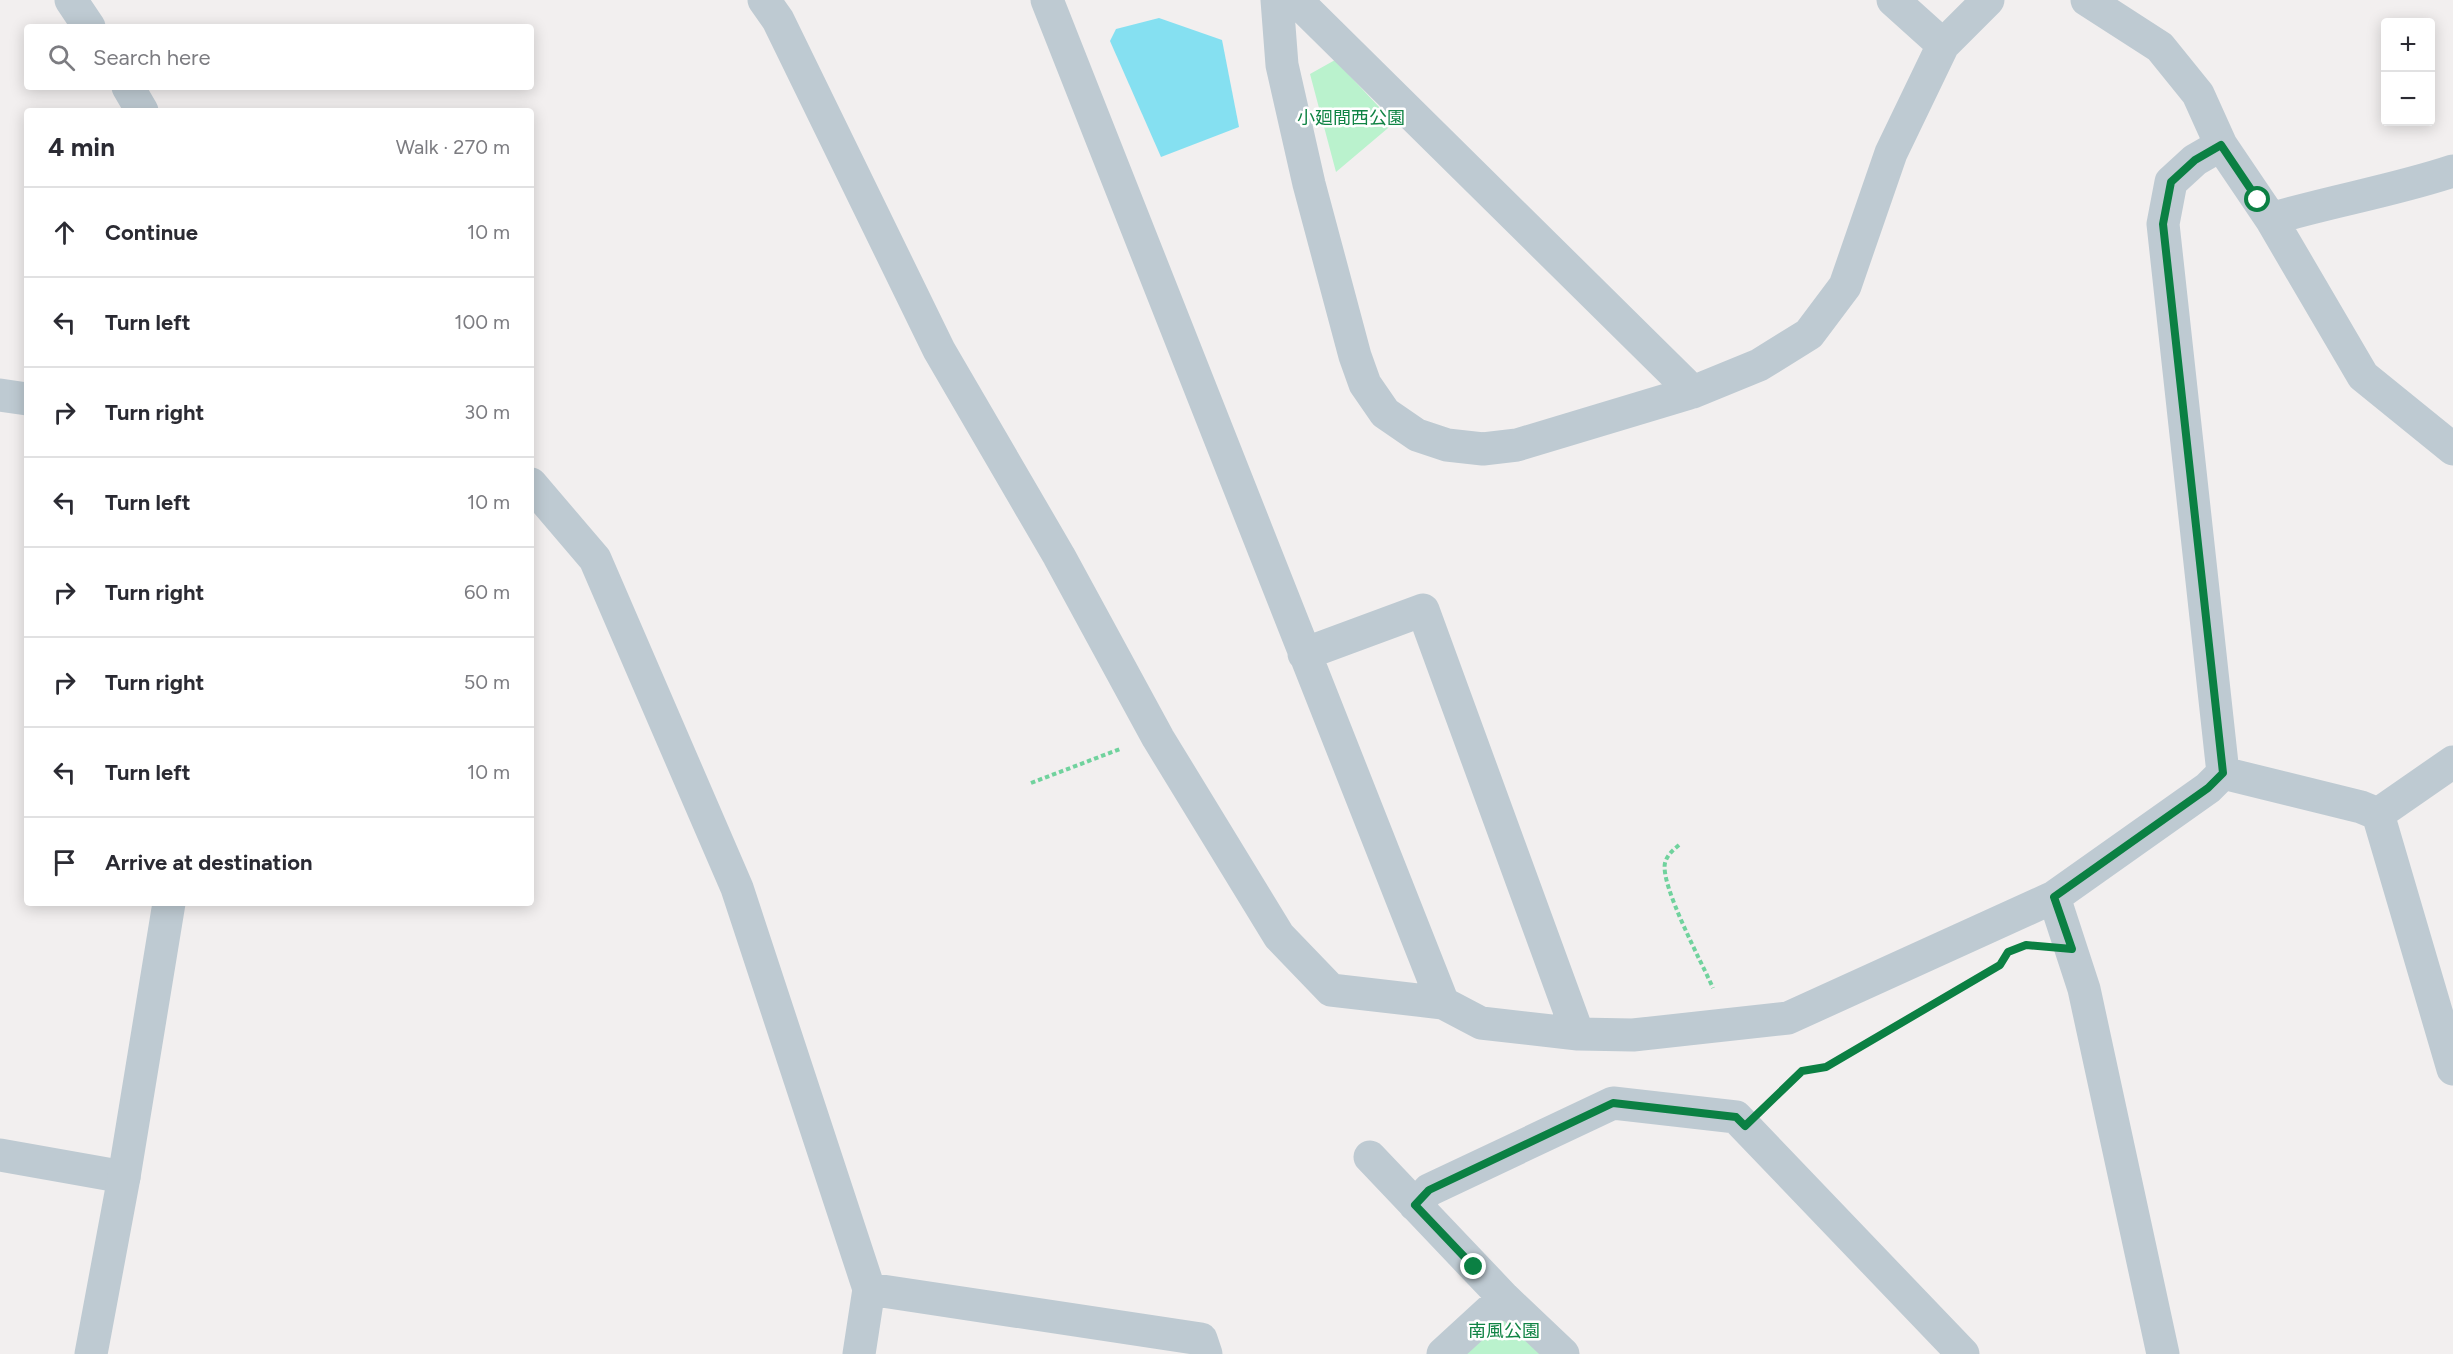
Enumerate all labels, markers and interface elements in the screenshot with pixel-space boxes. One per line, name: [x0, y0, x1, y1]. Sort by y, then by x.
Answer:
map controls: [2381, 18, 2435, 126]
button: +: [2381, 18, 2435, 72]
search box: [24, 24, 534, 90]
icon: search: [45, 41, 78, 74]
text: Search here: [93, 44, 211, 71]
button: −: [2381, 72, 2435, 126]
park label: 小廻間西公園: [1297, 107, 1405, 129]
text: 4 min: [48, 131, 115, 163]
text: Walk · 270 m: [396, 135, 510, 159]
route start: [2244, 186, 2270, 212]
icon: ahead: [48, 216, 81, 249]
text: Continue: [105, 219, 198, 246]
text: 10 m: [467, 220, 510, 244]
icon: left: [48, 306, 81, 339]
text: Turn left: [105, 309, 191, 336]
text: 100 m: [454, 310, 510, 334]
icon: right: [48, 396, 81, 429]
text: Turn right: [105, 399, 204, 426]
text: 30 m: [464, 400, 510, 424]
icon: left: [48, 486, 81, 519]
text: Turn left: [105, 489, 191, 516]
text: 10 m: [467, 490, 510, 514]
icon: right: [48, 576, 81, 609]
text: Turn right: [105, 579, 204, 606]
text: 60 m: [464, 580, 510, 604]
icon: right: [48, 666, 81, 699]
text: Turn right: [105, 669, 204, 696]
text: 50 m: [464, 670, 510, 694]
icon: left: [48, 756, 81, 789]
text: Turn left: [105, 759, 191, 786]
text: 10 m: [467, 760, 510, 784]
icon: arrive: [48, 846, 81, 879]
text: Arrive at destination: [105, 849, 313, 876]
route end: [1460, 1253, 1486, 1279]
park label: 南風公園: [1468, 1320, 1540, 1342]

